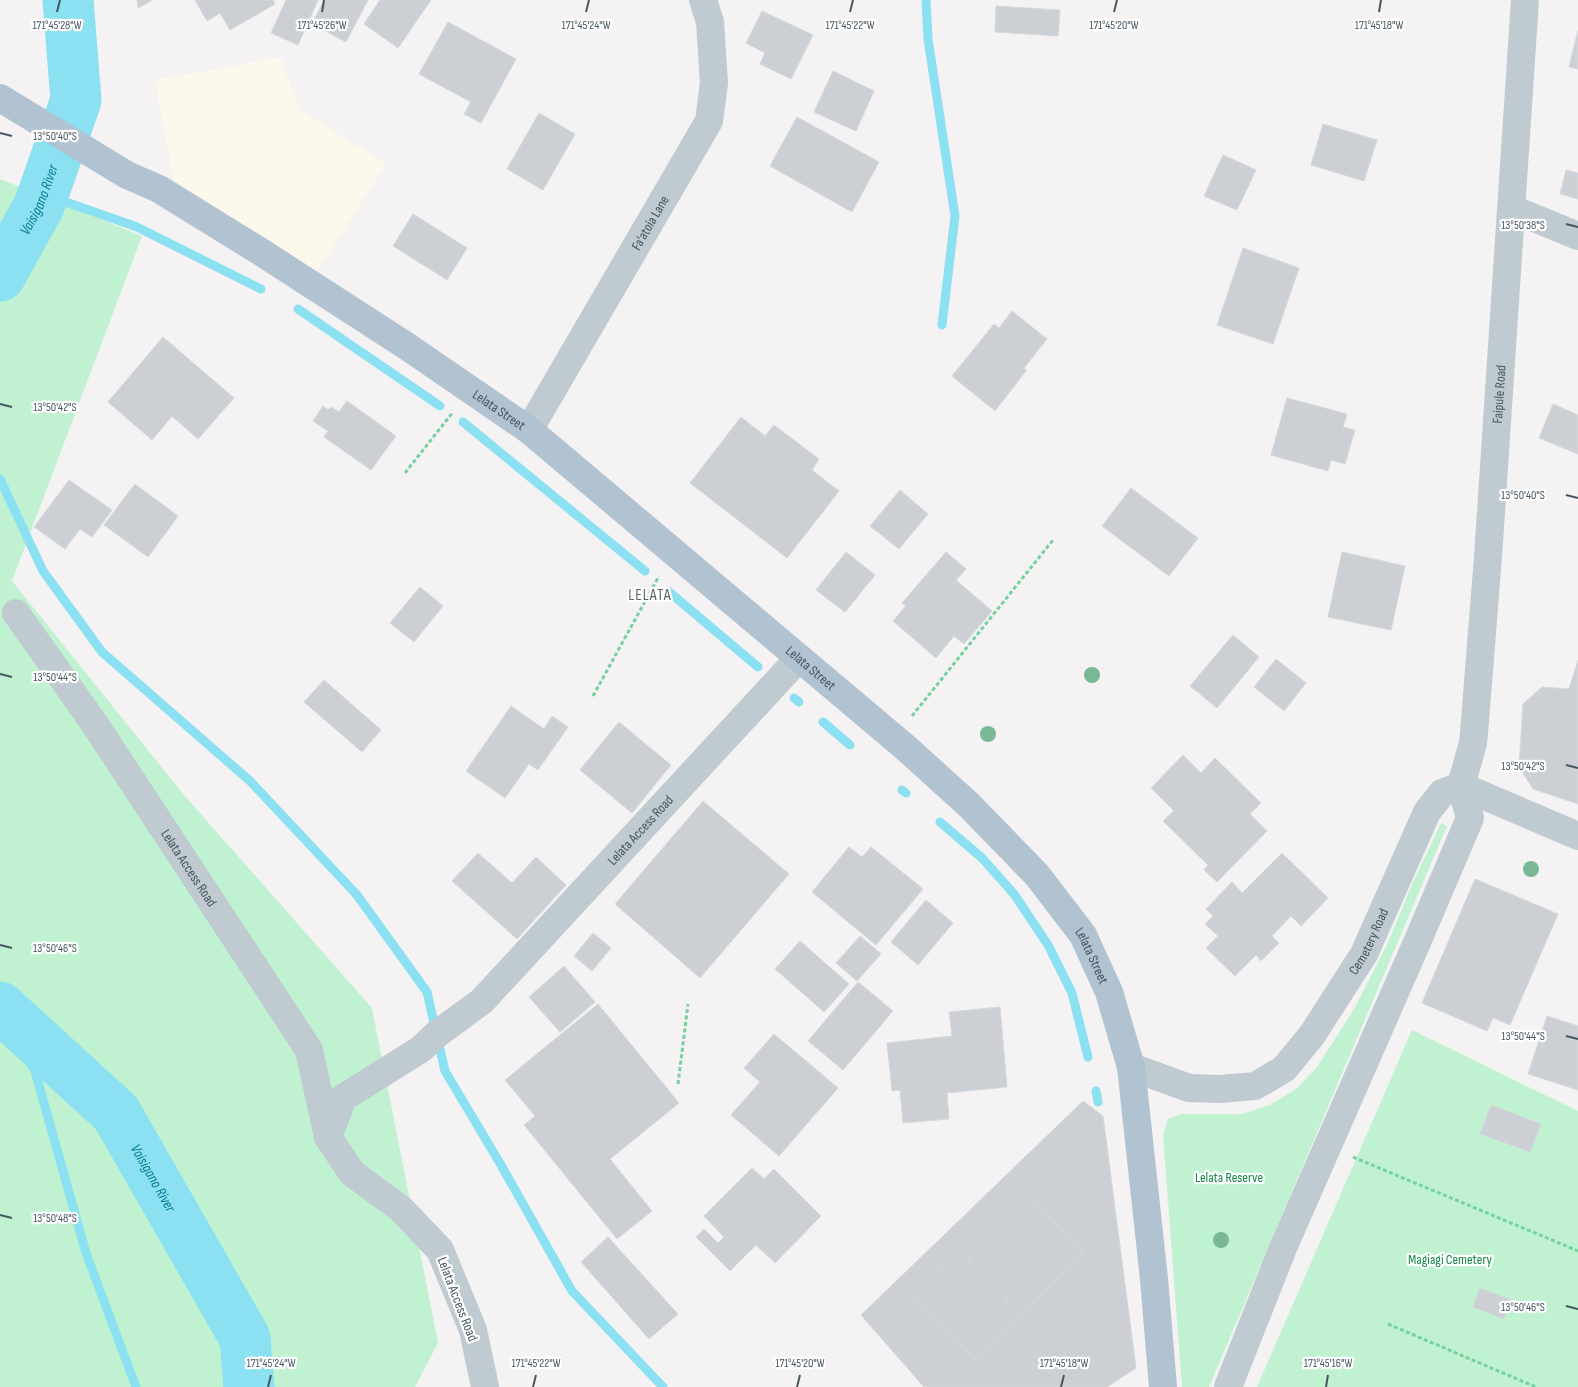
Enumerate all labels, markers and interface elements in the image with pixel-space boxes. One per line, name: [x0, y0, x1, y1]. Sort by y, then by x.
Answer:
text: 171°45'28"W: [32, 18, 82, 33]
text: 171°45'26"W: [297, 18, 347, 33]
text: 171°45'24"W: [562, 18, 611, 33]
text: 171°45'22"W: [826, 18, 875, 33]
text: 171°45'20"W: [1089, 18, 1139, 33]
text: 171°45'18"W: [1355, 18, 1403, 33]
text: 13°50'40"S: [33, 129, 77, 144]
water label: Vaisigano River: [16, 161, 63, 239]
street label: Fa'atoia Lane: [628, 192, 673, 253]
text: 13°50'38"S: [1501, 218, 1545, 233]
street label: Faipule Road: [1489, 364, 1510, 424]
street label: Lelata Street: [469, 386, 529, 434]
text: 13°50'42"S: [33, 400, 77, 415]
text: 13°50'40"S: [1501, 488, 1545, 503]
district label: LELATA: [628, 586, 672, 605]
street label: Lelata Street: [782, 642, 839, 694]
text: 13°50'44"S: [33, 670, 77, 685]
text: 13°50'42"S: [1501, 759, 1545, 774]
street label: Lelata Access Road: [604, 792, 677, 869]
street label: Lelata Access Road: [157, 826, 220, 910]
street label: Cemetery Road: [1345, 906, 1392, 978]
street label: Lelata Street: [1071, 924, 1112, 987]
text: 13°50'46"S: [33, 941, 77, 956]
text: 13°50'44"S: [1501, 1029, 1545, 1044]
water label: Vaisigano River: [126, 1141, 180, 1216]
park label: Lelata Reserve: [1195, 1169, 1263, 1186]
text: 13°50'48"S: [33, 1211, 77, 1226]
park label: Magiagi Cemetery: [1408, 1251, 1493, 1268]
street label: Lelata Access Road: [434, 1255, 481, 1344]
text: 13°50'46"S: [1501, 1300, 1545, 1315]
text: 171°45'24"W: [247, 1356, 296, 1371]
text: 171°45'22"W: [512, 1356, 561, 1371]
text: 171°45'20"W: [775, 1356, 825, 1371]
text: 171°45'18"W: [1040, 1356, 1088, 1371]
text: 171°45'16"W: [1304, 1356, 1352, 1371]

